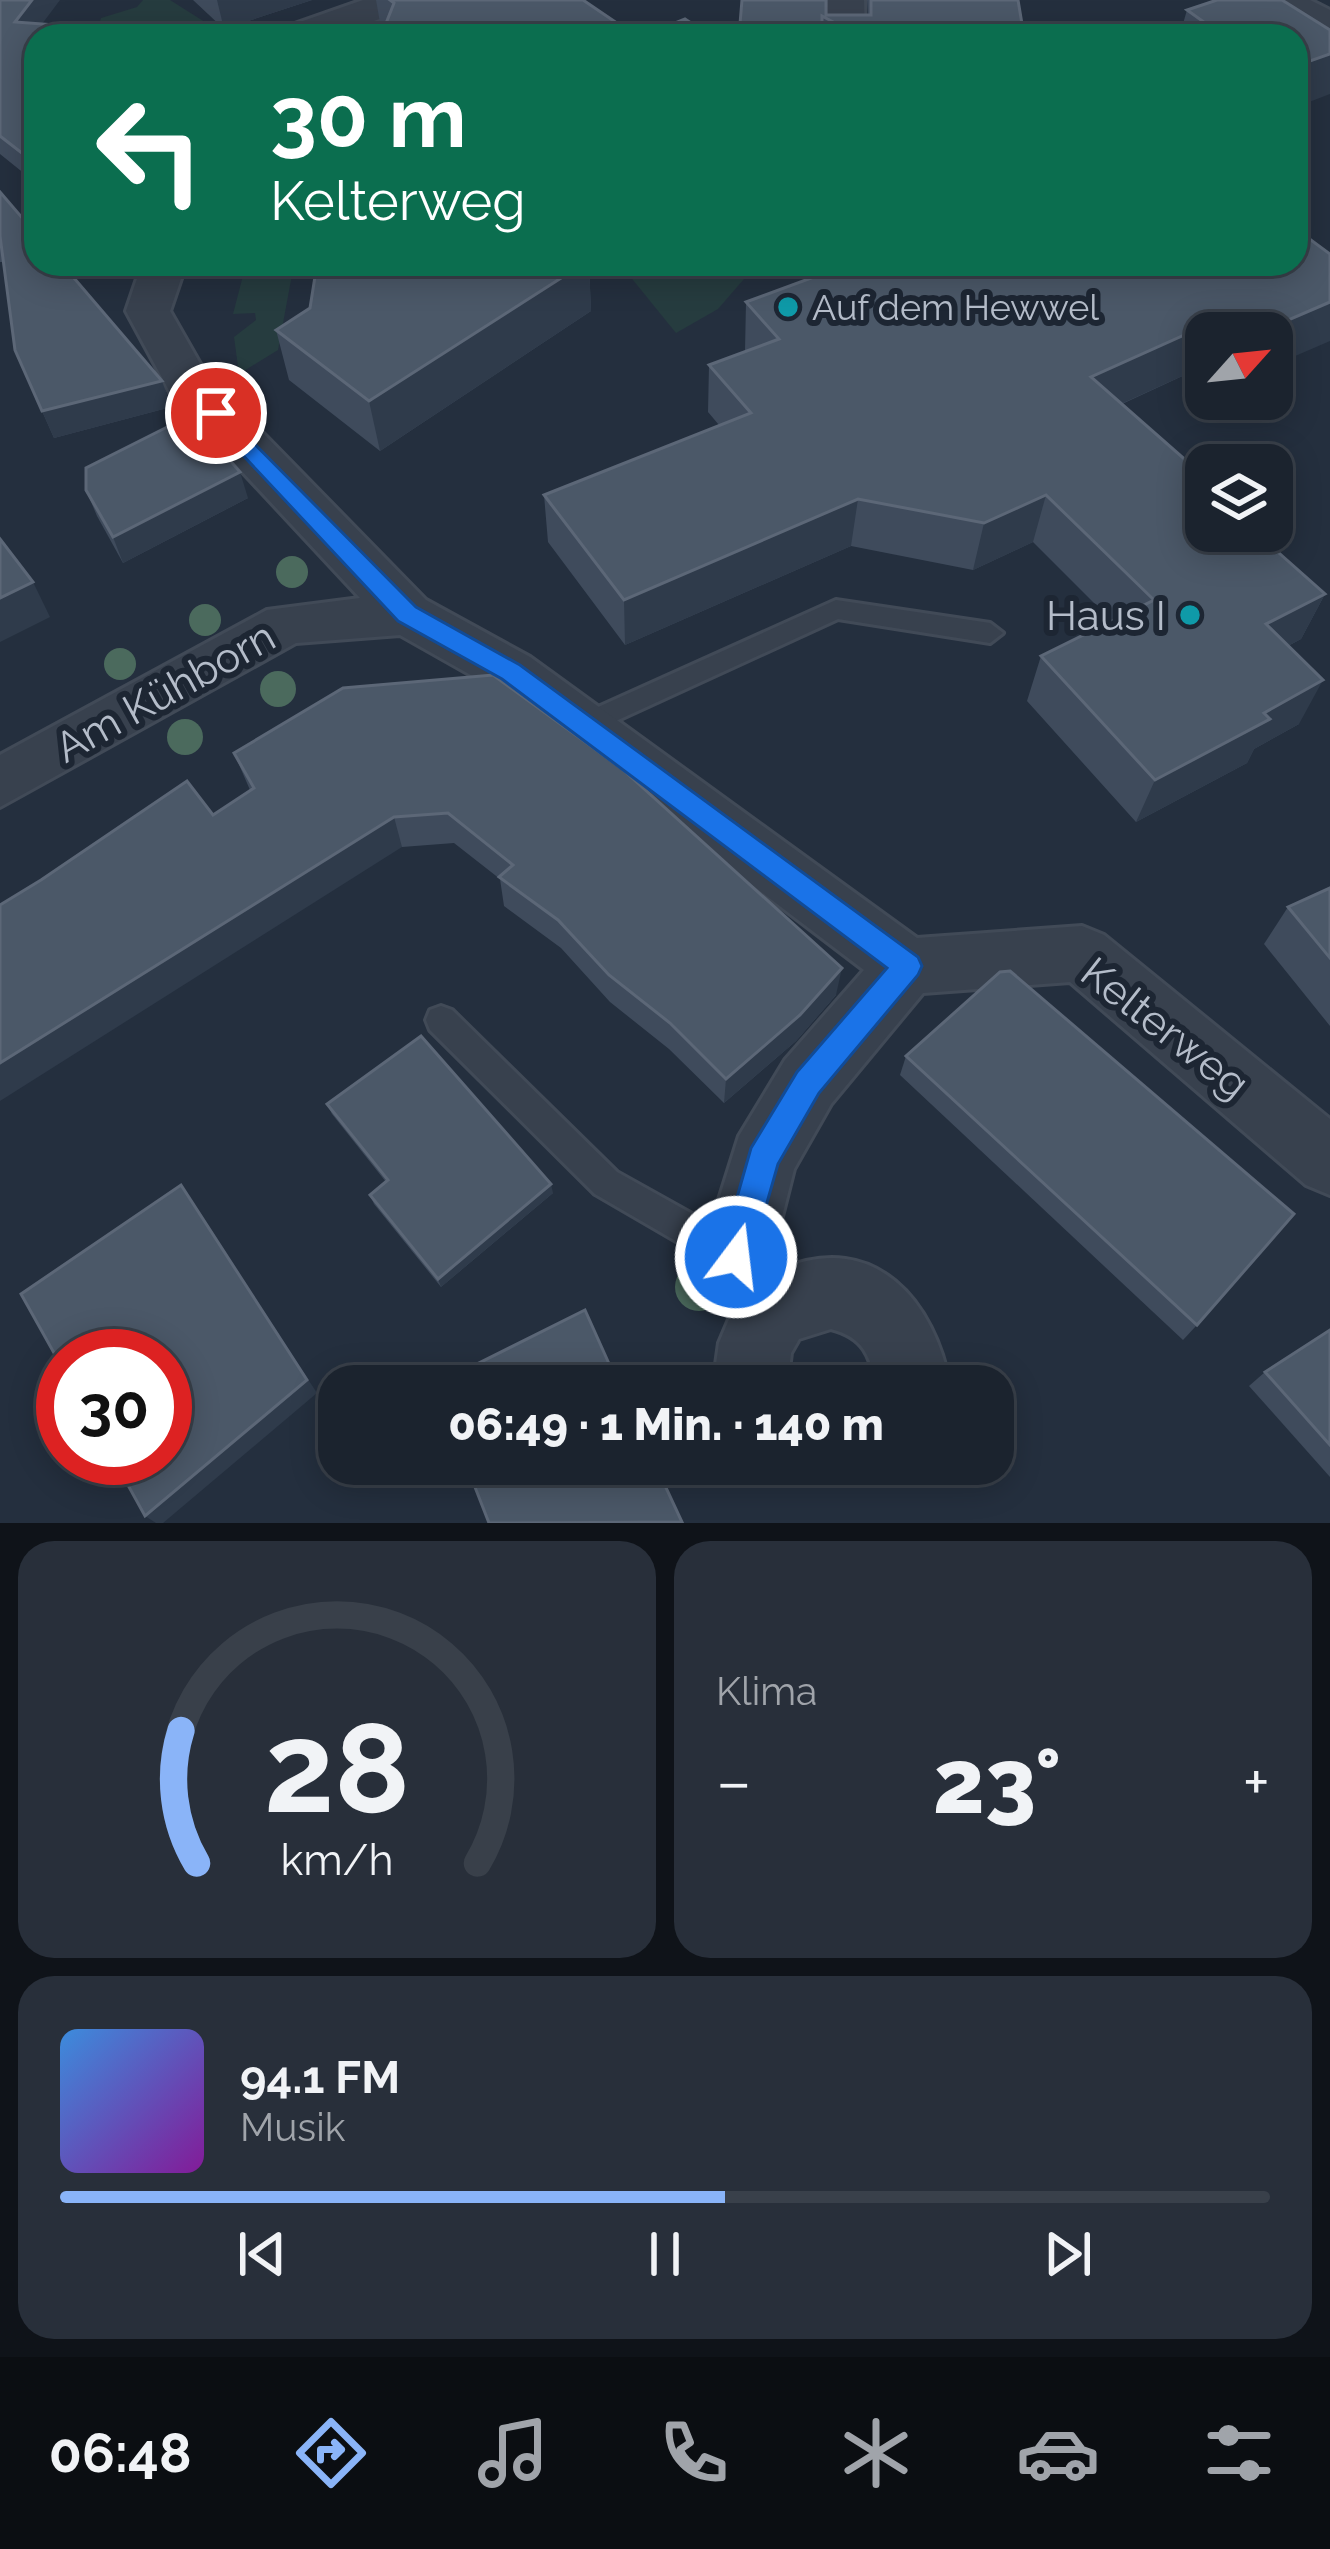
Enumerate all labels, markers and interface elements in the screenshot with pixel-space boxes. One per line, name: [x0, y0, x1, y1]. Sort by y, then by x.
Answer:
text: 30 m: [270, 68, 467, 167]
icon: left: [72, 72, 228, 228]
text: Kelterweg: [270, 169, 526, 233]
place label: Auf dem Hewwel: [812, 286, 1099, 328]
marker: Auf dem Hewwel: [775, 294, 801, 320]
north arrow: [1185, 312, 1293, 420]
map controls: [1185, 312, 1293, 552]
pin: [165, 362, 267, 464]
icon: arrive: [183, 380, 249, 446]
button: layers: [1185, 444, 1293, 552]
place label: Haus I: [1046, 591, 1166, 640]
marker: Haus I: [1177, 602, 1203, 628]
street label: Am Kühborn: [47, 612, 283, 772]
street label: Kelterweg: [1072, 947, 1258, 1109]
position arrow: [673, 1194, 799, 1320]
speed limit sign: 30: [36, 1329, 192, 1485]
text: 06:49 · 1 Min. · 140 m: [448, 1398, 884, 1451]
text: Klima: [716, 1668, 817, 1714]
text: 28: [264, 1695, 410, 1841]
text: 23°: [933, 1728, 1061, 1834]
text: −: [716, 1743, 752, 1820]
text: +: [1243, 1743, 1270, 1820]
text: km/h: [280, 1834, 394, 1884]
text: 94.1 FM: [240, 2051, 400, 2104]
text: Musik: [240, 2104, 345, 2150]
icon: previous: [229, 2221, 295, 2287]
icon: pause: [632, 2221, 698, 2287]
icon: next: [1035, 2221, 1101, 2287]
icon: directions: [289, 2411, 373, 2495]
icon: music: [471, 2411, 555, 2495]
icon: phone: [652, 2411, 736, 2495]
icon: climate: [834, 2411, 918, 2495]
icon: car: [1016, 2411, 1100, 2495]
icon: filters: [1197, 2411, 1281, 2495]
text: 06:48: [49, 2421, 192, 2485]

